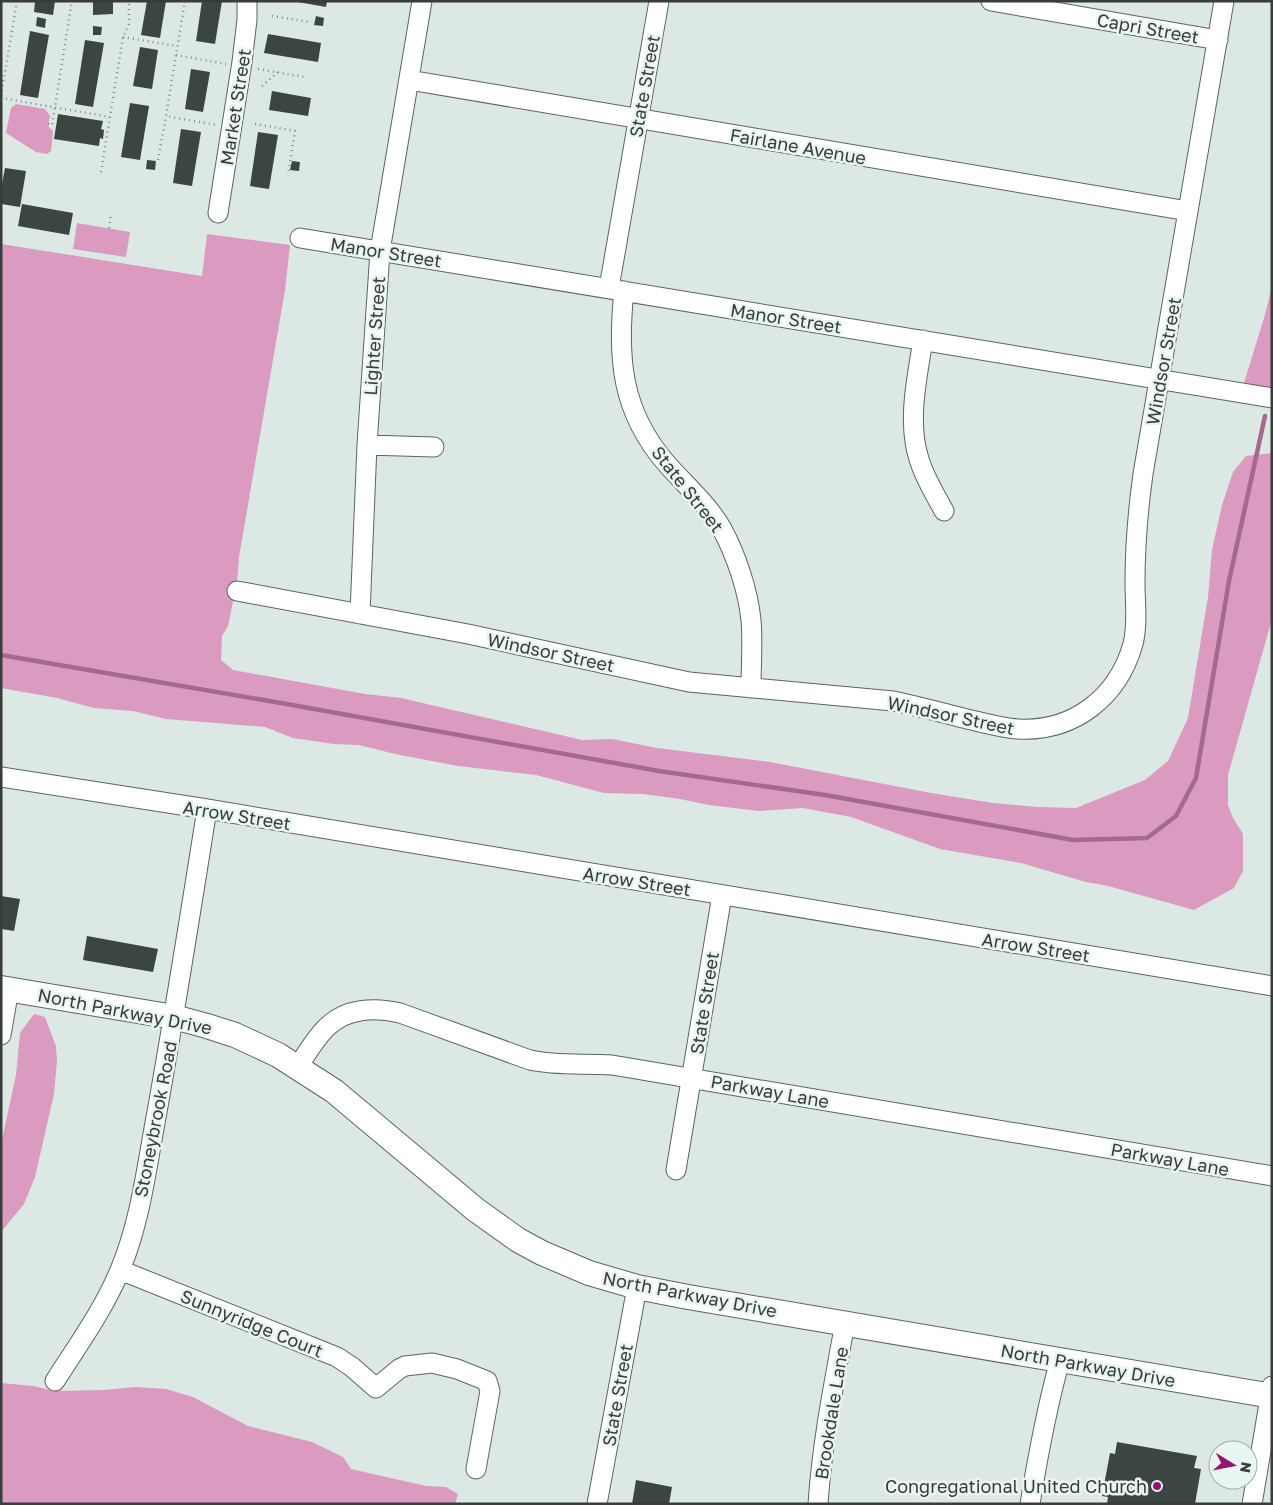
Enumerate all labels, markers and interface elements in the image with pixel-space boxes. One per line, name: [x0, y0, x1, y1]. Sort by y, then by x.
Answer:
street label: Capri Street: [1095, 8, 1201, 48]
street label: State Street: [624, 33, 664, 139]
street label: Market Street: [215, 47, 255, 167]
street label: Fairlane Avenue: [728, 123, 868, 169]
street label: Manor Street: [329, 232, 443, 272]
street label: Lighter Street: [359, 276, 389, 396]
street label: Windsor Street: [1141, 295, 1185, 427]
street label: Manor Street: [729, 298, 843, 338]
street label: State Street: [647, 441, 729, 537]
street label: Windsor Street: [485, 628, 617, 676]
street label: Windsor Street: [885, 691, 1017, 739]
street label: Arrow Street: [181, 796, 293, 834]
street label: Arrow Street: [581, 862, 693, 900]
street label: Arrow Street: [980, 928, 1092, 966]
street label: State Street: [685, 950, 723, 1056]
street label: North Parkway Drive: [36, 983, 214, 1039]
street label: Stoneybrook Road: [129, 1039, 181, 1199]
street label: Parkway Lane: [709, 1070, 831, 1112]
street label: Parkway Lane: [1109, 1138, 1231, 1180]
street label: North Parkway Drive: [601, 1266, 779, 1322]
street label: Sunnyridge Court: [178, 1284, 326, 1362]
street label: North Parkway Drive: [999, 1339, 1177, 1391]
street label: State Street: [597, 1342, 637, 1448]
street label: Brookdale Lane: [810, 1345, 852, 1481]
north arrow: [1208, 1440, 1258, 1490]
text: N: [1237, 1461, 1256, 1474]
place label: Congregational United Church: [885, 1475, 1147, 1497]
marker: Congregational United Church: [1151, 1480, 1163, 1492]

